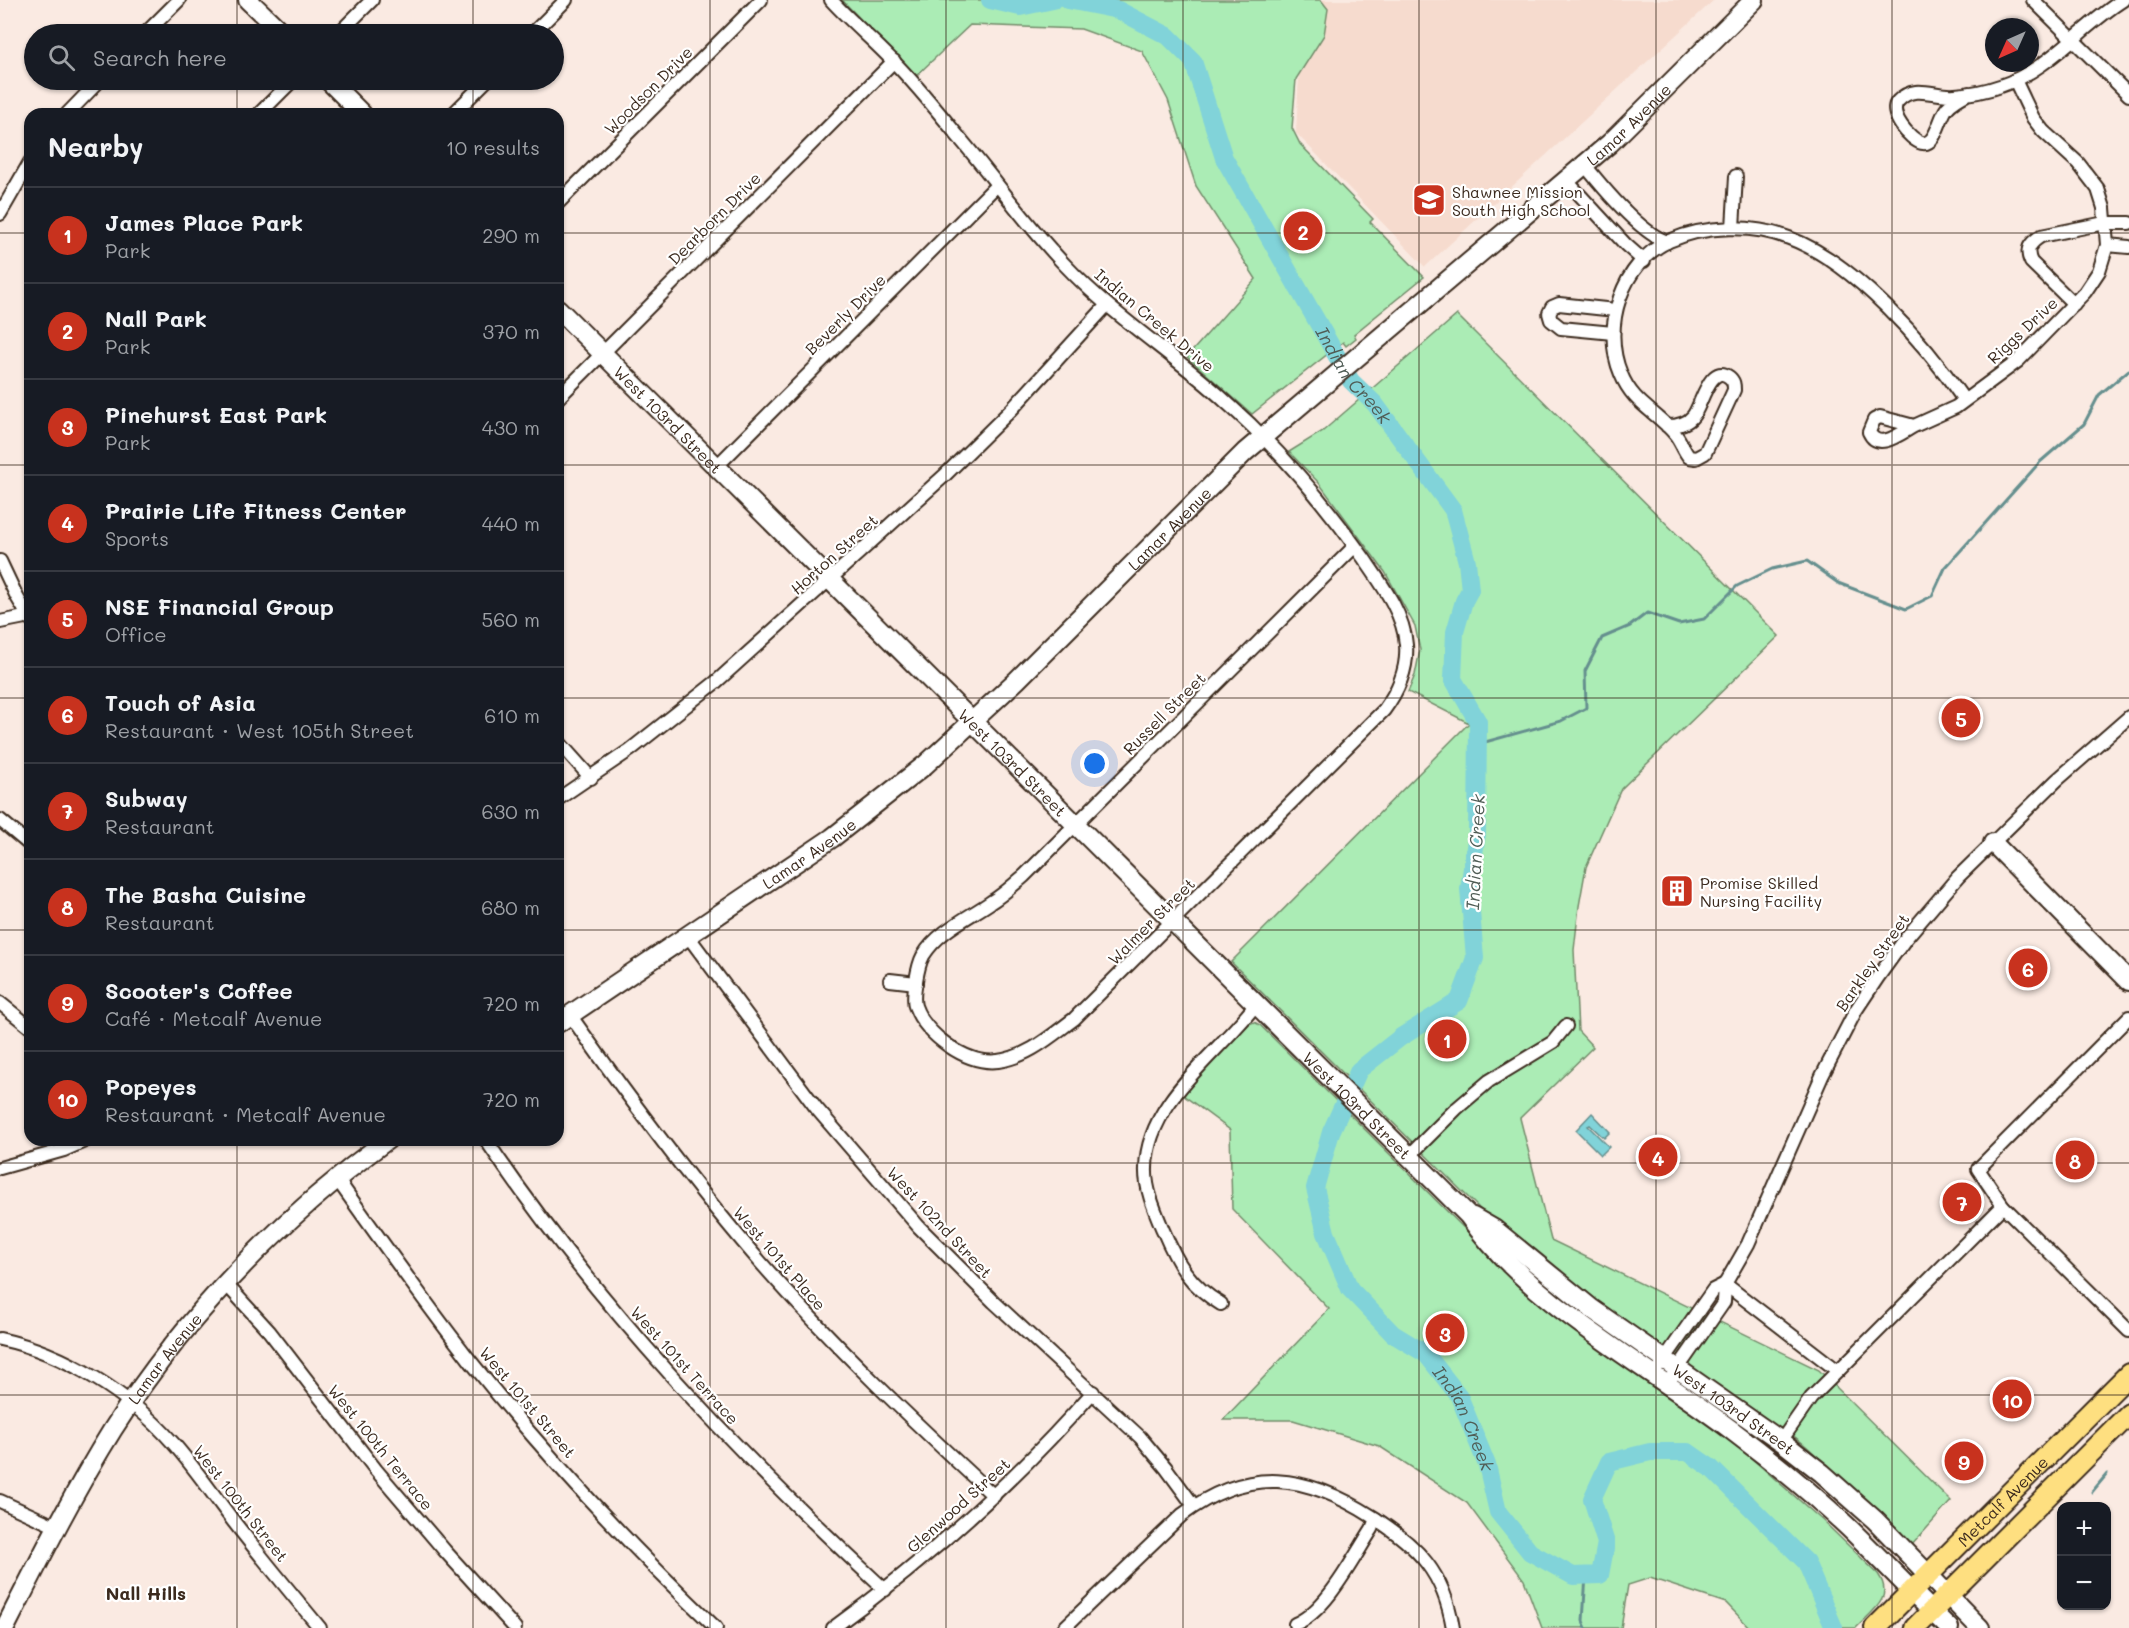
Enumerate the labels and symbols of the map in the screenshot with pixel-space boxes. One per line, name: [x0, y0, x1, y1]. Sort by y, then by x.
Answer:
north arrow: [1985, 18, 2039, 72]
street label: Woodson Drive: [599, 41, 697, 139]
street label: Lamar Avenue: [1581, 78, 1675, 170]
street label: Dearborn Drive: [663, 167, 765, 269]
place label: Shawnee Mission South High School: [1452, 181, 1591, 220]
school or university icon: Shawnee Mission South High School: [1411, 182, 1447, 218]
pin: 2: [1284, 208, 1322, 254]
street label: Indian Creek Drive: [1091, 264, 1219, 376]
street label: Beverly Drive: [800, 269, 890, 359]
street label: Riggs Drive: [1982, 292, 2062, 368]
water label: Indian Creek: [1310, 322, 1398, 429]
street label: West 103rd Street: [610, 361, 727, 478]
street label: Lamar Avenue: [1123, 482, 1215, 574]
street label: Horton Street: [786, 509, 882, 599]
street label: Russell Street: [1118, 667, 1210, 759]
pin: 5: [1942, 696, 1980, 740]
street label: West 103rd Street: [954, 703, 1072, 820]
your location: [1080, 749, 1109, 778]
water label: Indian Creek: [1460, 793, 1490, 910]
street label: Lamar Avenue: [758, 813, 860, 893]
place label: Promise Skilled Nursing Facility: [1700, 872, 1822, 911]
street label: Walmer Street: [1103, 873, 1199, 969]
building icon: Promise Skilled Nursing Facility: [1659, 873, 1695, 909]
street label: Barkley Street: [1830, 909, 1914, 1015]
pin: 6: [2008, 946, 2048, 990]
pin: 1: [1428, 1016, 1466, 1062]
street label: West 103rd Street: [1299, 1046, 1416, 1163]
pin: 4: [1638, 1134, 1678, 1180]
pin: 8: [2056, 1138, 2094, 1182]
street label: West 102nd Street: [883, 1162, 997, 1282]
pin: 7: [1942, 1180, 1982, 1224]
street label: West 101st Place: [729, 1202, 831, 1314]
street label: West 101st Terrace: [626, 1301, 744, 1429]
street label: Lamar Avenue: [122, 1308, 206, 1408]
pin: 3: [1426, 1310, 1464, 1356]
street label: West 101st Street: [475, 1342, 581, 1462]
street label: West 103rd Street: [1669, 1358, 1799, 1459]
water label: Indian Creek: [1428, 1361, 1500, 1474]
pin: 10: [1992, 1376, 2032, 1422]
street label: West 100th Terrace: [324, 1380, 438, 1514]
pin: 9: [1944, 1438, 1984, 1484]
street label: West 100th Street: [189, 1440, 293, 1566]
street label: Metcalf Avenue: [1952, 1451, 2052, 1551]
street label: Glenwood Street: [902, 1453, 1014, 1557]
district label: Nall Hills: [106, 1581, 186, 1605]

